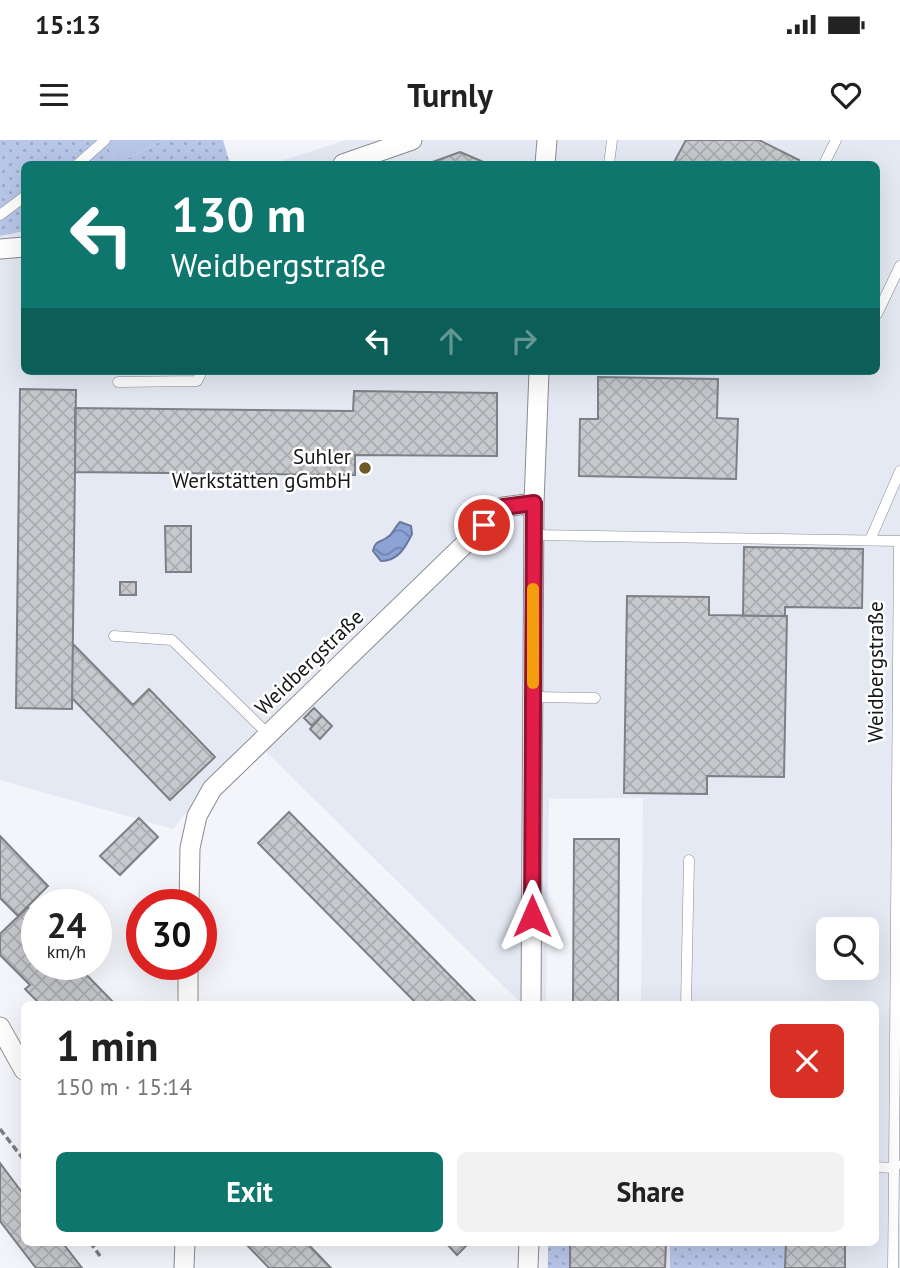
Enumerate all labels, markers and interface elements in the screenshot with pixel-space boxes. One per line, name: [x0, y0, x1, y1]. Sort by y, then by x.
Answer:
text: 15:13: [35, 8, 101, 41]
text: Turnly: [407, 74, 493, 116]
icon: menu: [35, 76, 73, 114]
icon: heart: [827, 76, 865, 114]
text: 130 m: [171, 182, 306, 246]
icon: left: [56, 189, 147, 280]
text: Weidbergstraße: [171, 244, 386, 286]
icon: left: [359, 322, 397, 360]
icon: ahead: [432, 322, 470, 360]
icon: right: [505, 322, 543, 360]
place label: Suhler Werkstätten gGmbH: [172, 443, 351, 494]
marker: Suhler Werkstätten gGmbH: [357, 460, 373, 476]
pin: [454, 495, 514, 555]
icon: arrive: [465, 506, 503, 544]
street label: Weidbergstraße: [862, 601, 889, 743]
street label: Weidbergstraße: [249, 603, 369, 721]
position arrow: [495, 879, 569, 953]
speed limit sign: 30: [126, 889, 217, 980]
text: 24: [47, 902, 86, 948]
map controls: [816, 917, 879, 980]
button: search: [816, 917, 879, 980]
text: km/h: [47, 940, 86, 963]
text: 1 min: [56, 1018, 158, 1073]
button: close: [770, 1024, 844, 1098]
text: 150 m · 15:14: [56, 1072, 192, 1101]
button: Exit: [56, 1152, 443, 1232]
button: Share: [457, 1152, 844, 1232]

